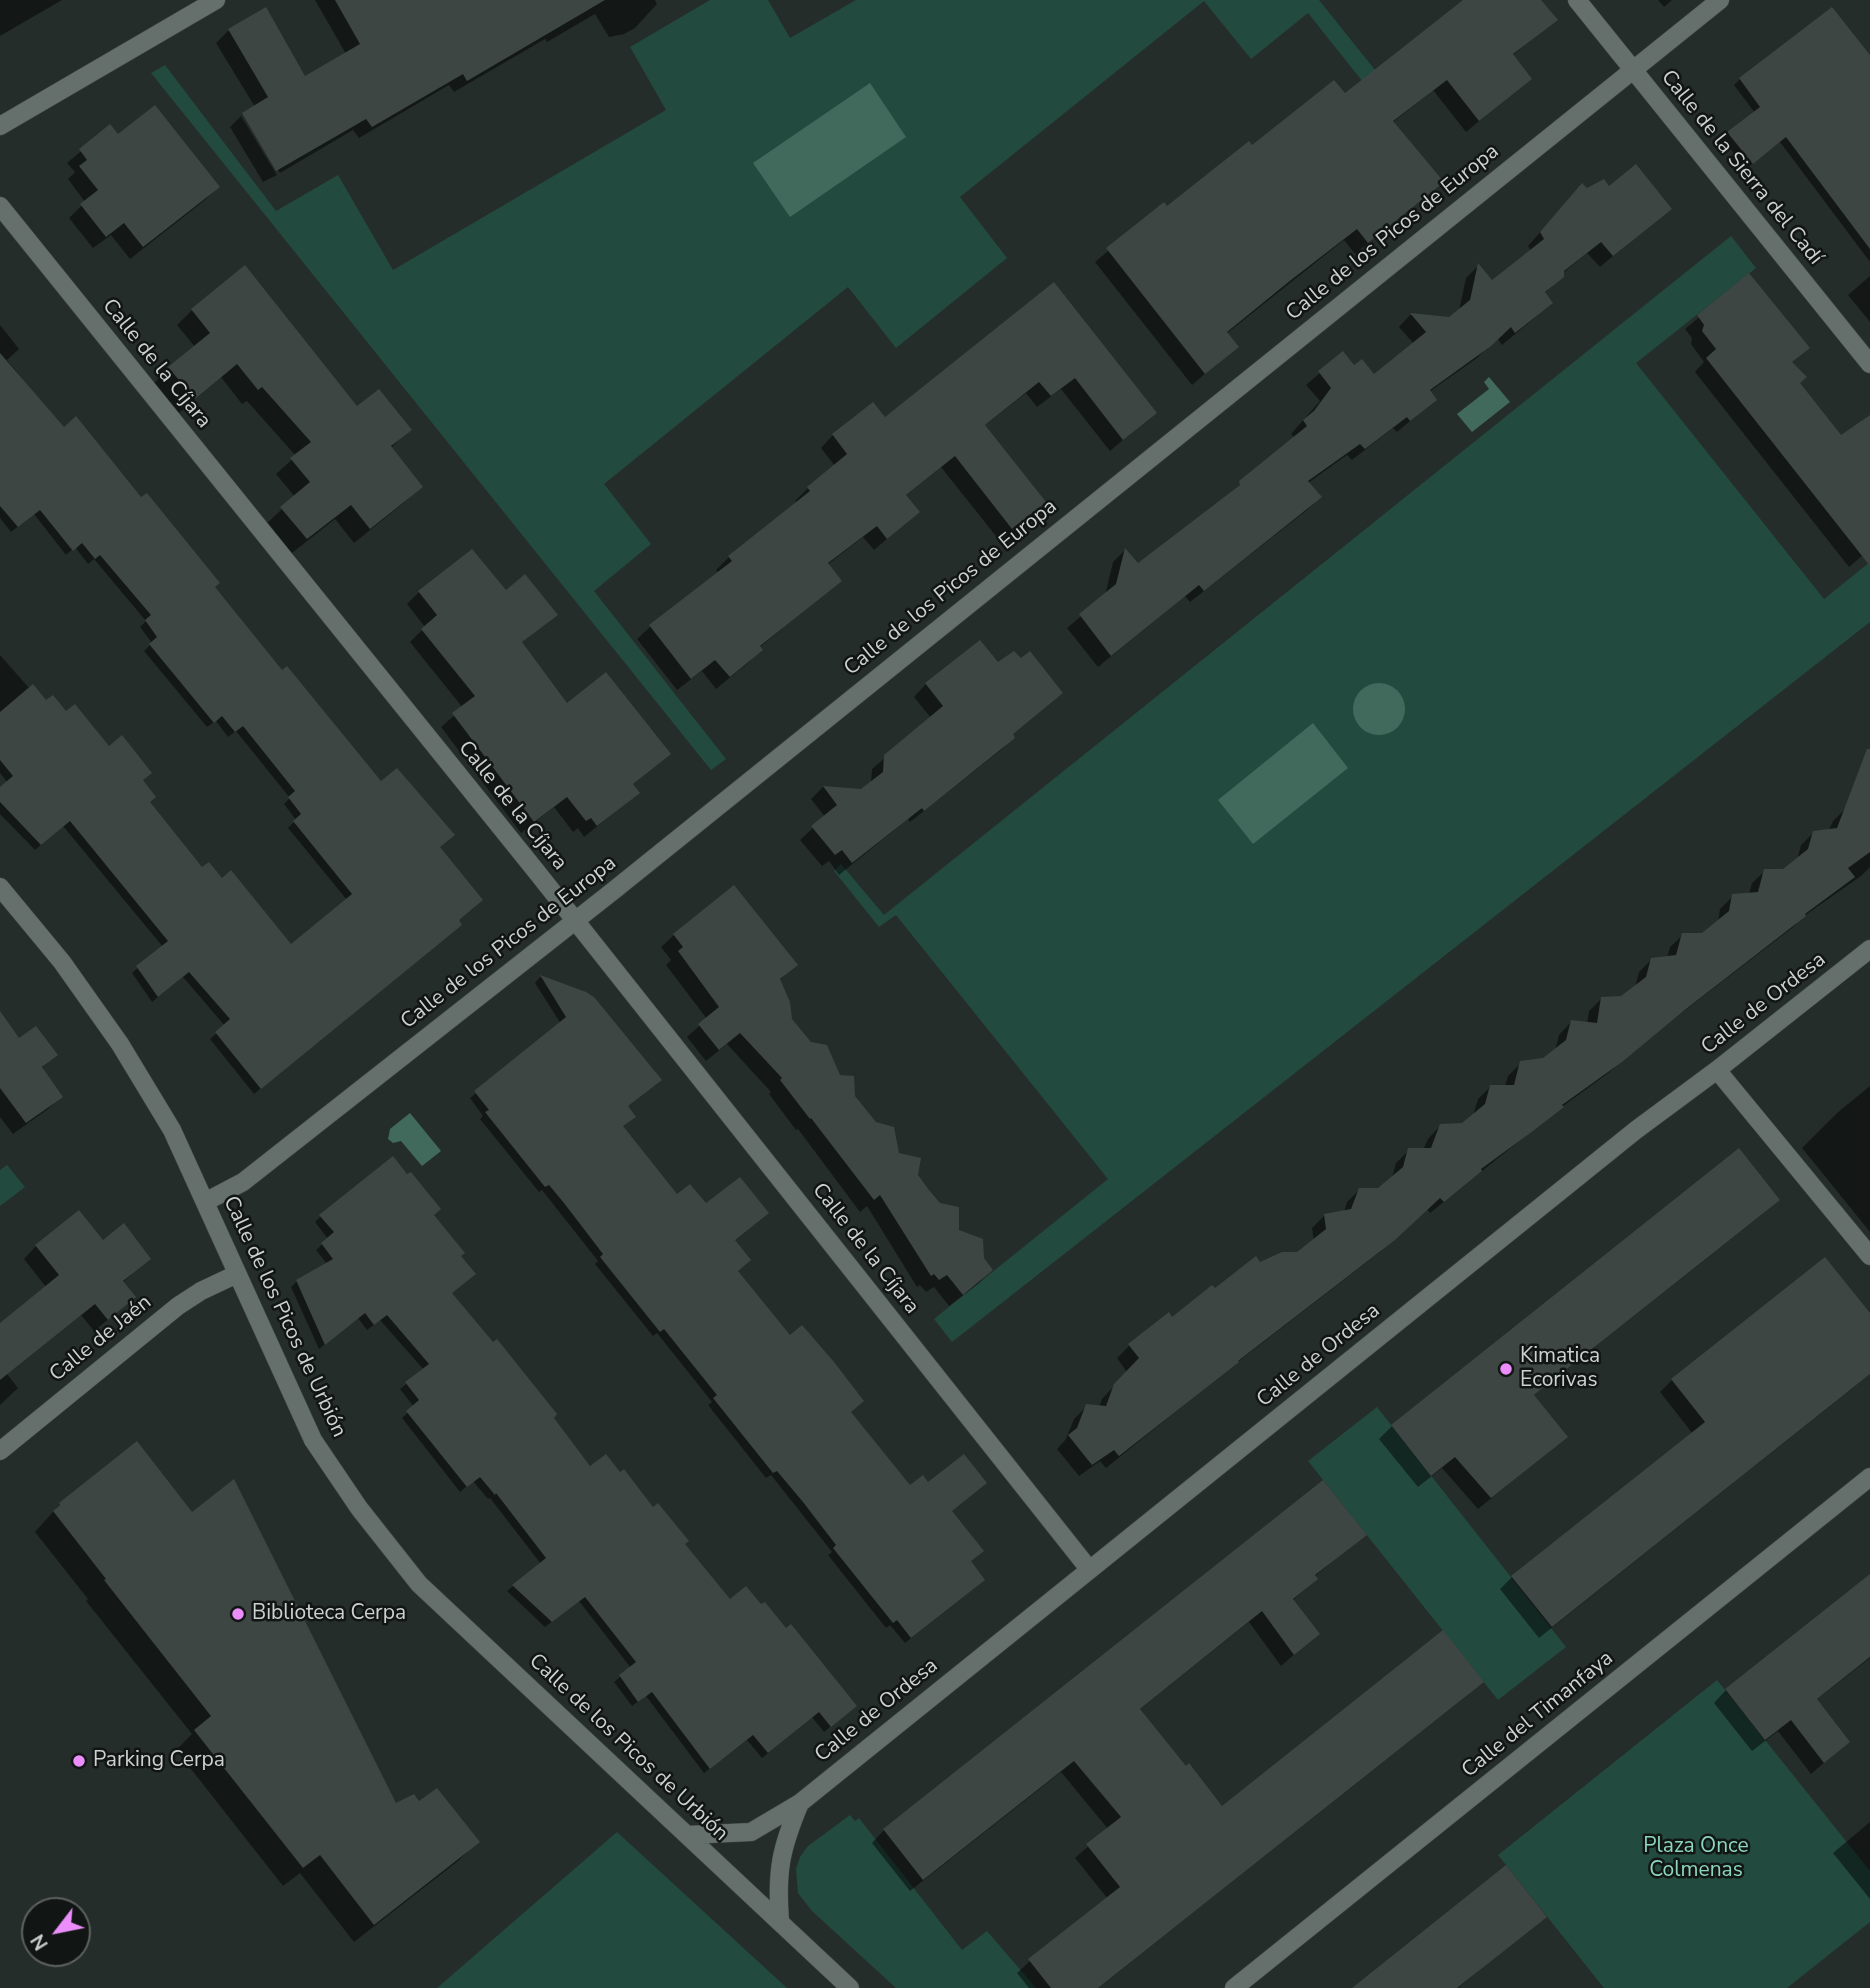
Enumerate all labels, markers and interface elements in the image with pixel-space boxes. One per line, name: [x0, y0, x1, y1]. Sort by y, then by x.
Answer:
street label: Calle de la Sierra del Cadí: [1655, 66, 1827, 270]
street label: Calle de los Picos de Europa: [1282, 139, 1504, 327]
street label: Calle de la Cíjara: [96, 294, 216, 434]
street label: Calle de los Picos de Europa: [840, 494, 1062, 682]
street label: Calle de la Cíjara: [452, 736, 572, 876]
street label: Calle de los Picos de Europa: [396, 851, 622, 1035]
street label: Calle de Ordesa: [1697, 948, 1831, 1060]
street label: Calle de la Cíjara: [806, 1179, 924, 1319]
street label: Calle de los Picos de Urbión: [217, 1192, 351, 1442]
street label: Calle de Jaén: [45, 1290, 157, 1388]
street label: Calle de Ordesa: [1252, 1299, 1386, 1413]
place label: Kimatica Ecorivas: [1520, 1344, 1600, 1394]
marker: Kimatica Ecorivas: [1498, 1361, 1514, 1377]
place label: Biblioteca Cerpa: [252, 1601, 406, 1627]
marker: Biblioteca Cerpa: [230, 1606, 246, 1622]
street label: Calle del Timanfaya: [1457, 1646, 1619, 1784]
street label: Calle de los Picos de Urbión: [523, 1649, 733, 1847]
street label: Calle de Ordesa: [810, 1654, 944, 1768]
place label: Parking Cerpa: [93, 1748, 225, 1774]
marker: Parking Cerpa: [71, 1753, 87, 1769]
park label: Plaza Once Colmenas: [1643, 1834, 1749, 1884]
north arrow: [21, 1897, 91, 1967]
text: N: [25, 1929, 55, 1955]

